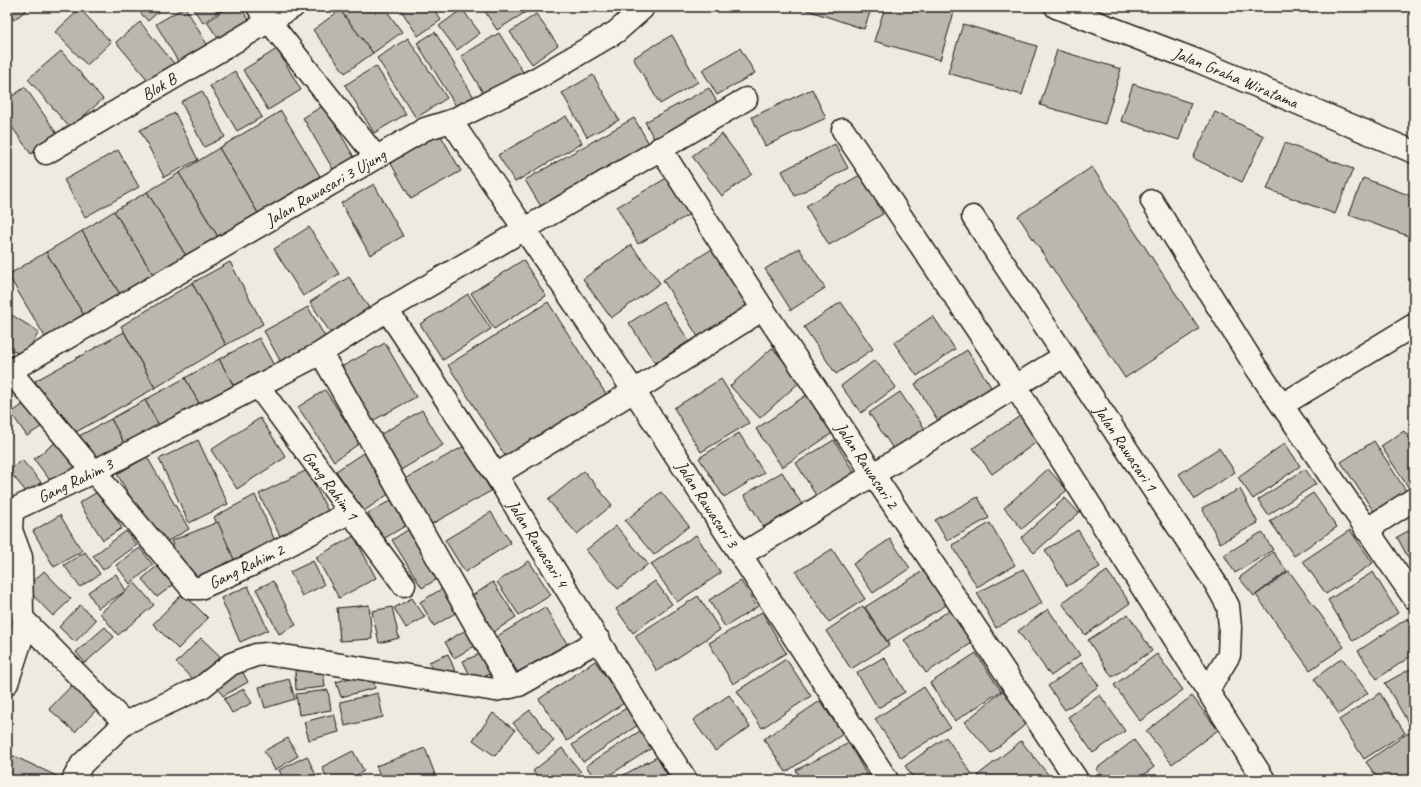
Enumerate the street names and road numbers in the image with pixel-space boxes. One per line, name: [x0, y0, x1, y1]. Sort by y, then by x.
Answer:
street label: Jalan Graha Wiratama: [1169, 42, 1302, 113]
street label: Blok B: [138, 68, 181, 105]
street label: Jalan Rawasari 3 Ujung: [261, 144, 390, 231]
street label: Jalan Rawasari 1: [1089, 400, 1162, 497]
street label: Jalan Rawasari 2: [830, 418, 904, 514]
street label: Gang Rahim 1: [298, 447, 364, 525]
street label: Gang Rahim 3: [34, 453, 118, 508]
street label: Jalan Rawasari 3: [671, 456, 744, 553]
street label: Jalan Rawasari 4: [502, 495, 574, 593]
street label: Gang Rahim 2: [205, 539, 288, 594]

